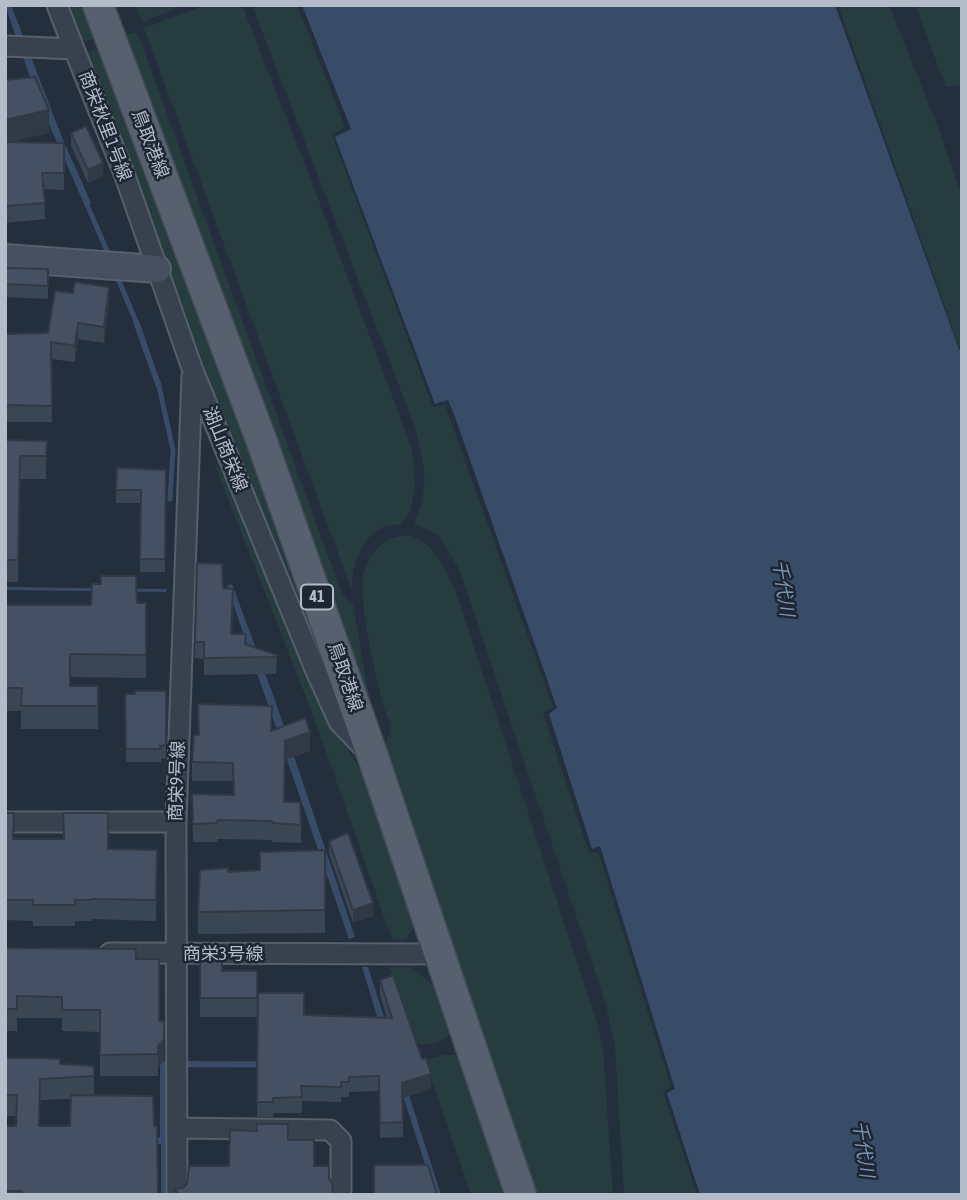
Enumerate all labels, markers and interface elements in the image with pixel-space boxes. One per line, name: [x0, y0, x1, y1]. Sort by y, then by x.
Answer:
street label: 商栄秋里1号線: [74, 68, 136, 184]
street label: 鳥取港線: [127, 107, 173, 181]
street label: 湖山商栄線: [198, 403, 252, 495]
water label: 千代川: [768, 558, 798, 618]
road number: 41: [301, 584, 333, 610]
street label: 鳥取港線: [323, 639, 367, 715]
street label: 商栄9号線: [165, 740, 189, 822]
street label: 商栄3号線: [183, 943, 263, 965]
water label: 千代川: [848, 1119, 878, 1179]

